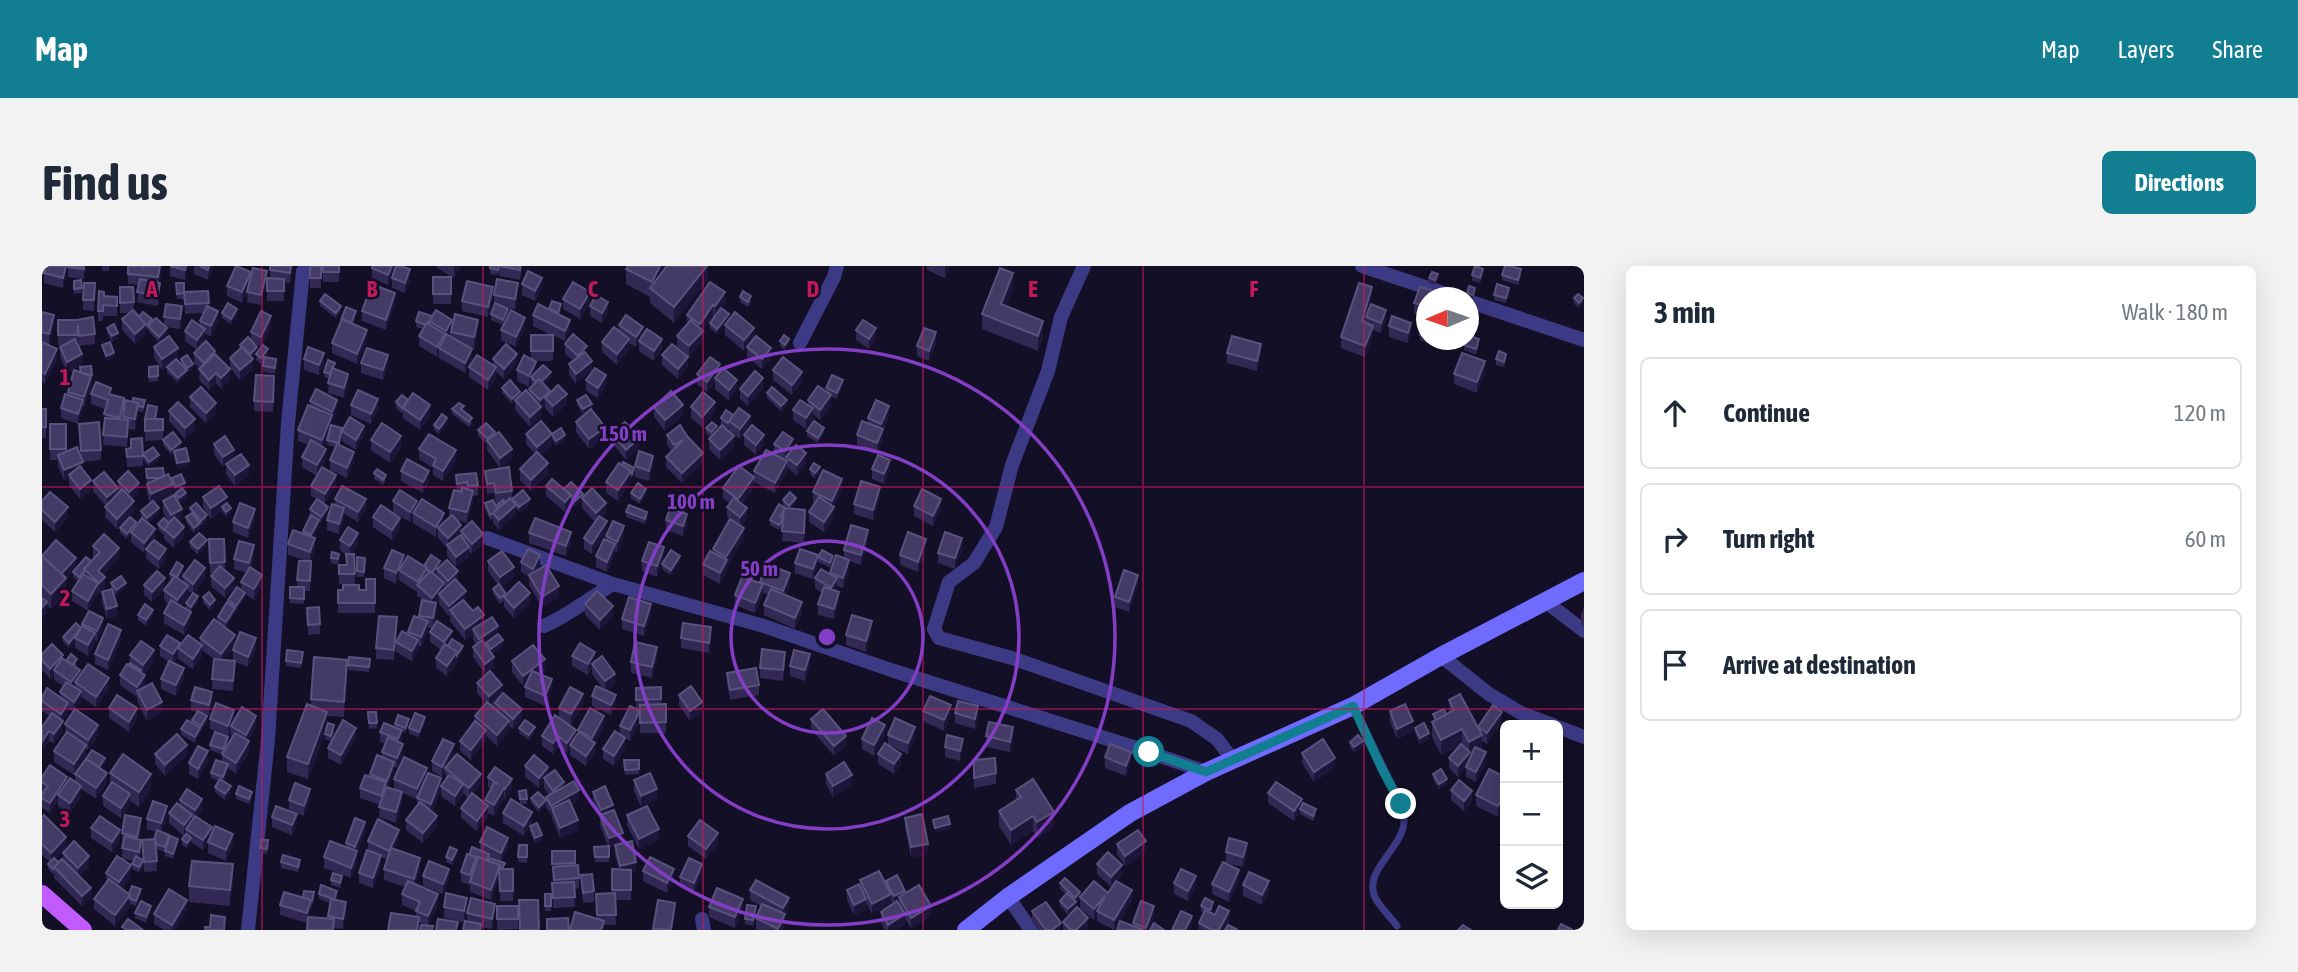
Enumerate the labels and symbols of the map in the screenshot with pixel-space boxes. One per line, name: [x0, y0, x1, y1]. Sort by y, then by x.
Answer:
text: A: [145, 276, 158, 302]
text: B: [367, 276, 378, 302]
text: C: [588, 276, 599, 302]
text: D: [807, 276, 820, 302]
text: E: [1028, 276, 1038, 302]
text: F: [1249, 276, 1259, 302]
north arrow: [1416, 287, 1479, 350]
text: 1: [60, 364, 71, 390]
text: 150 m: [599, 421, 647, 445]
text: 100 m: [667, 489, 715, 513]
text: 50 m: [740, 556, 778, 580]
text: 2: [60, 585, 70, 611]
centre of rings: [815, 625, 839, 649]
route start: [1133, 736, 1164, 767]
route end: [1385, 788, 1416, 819]
text: 3: [60, 806, 70, 832]

